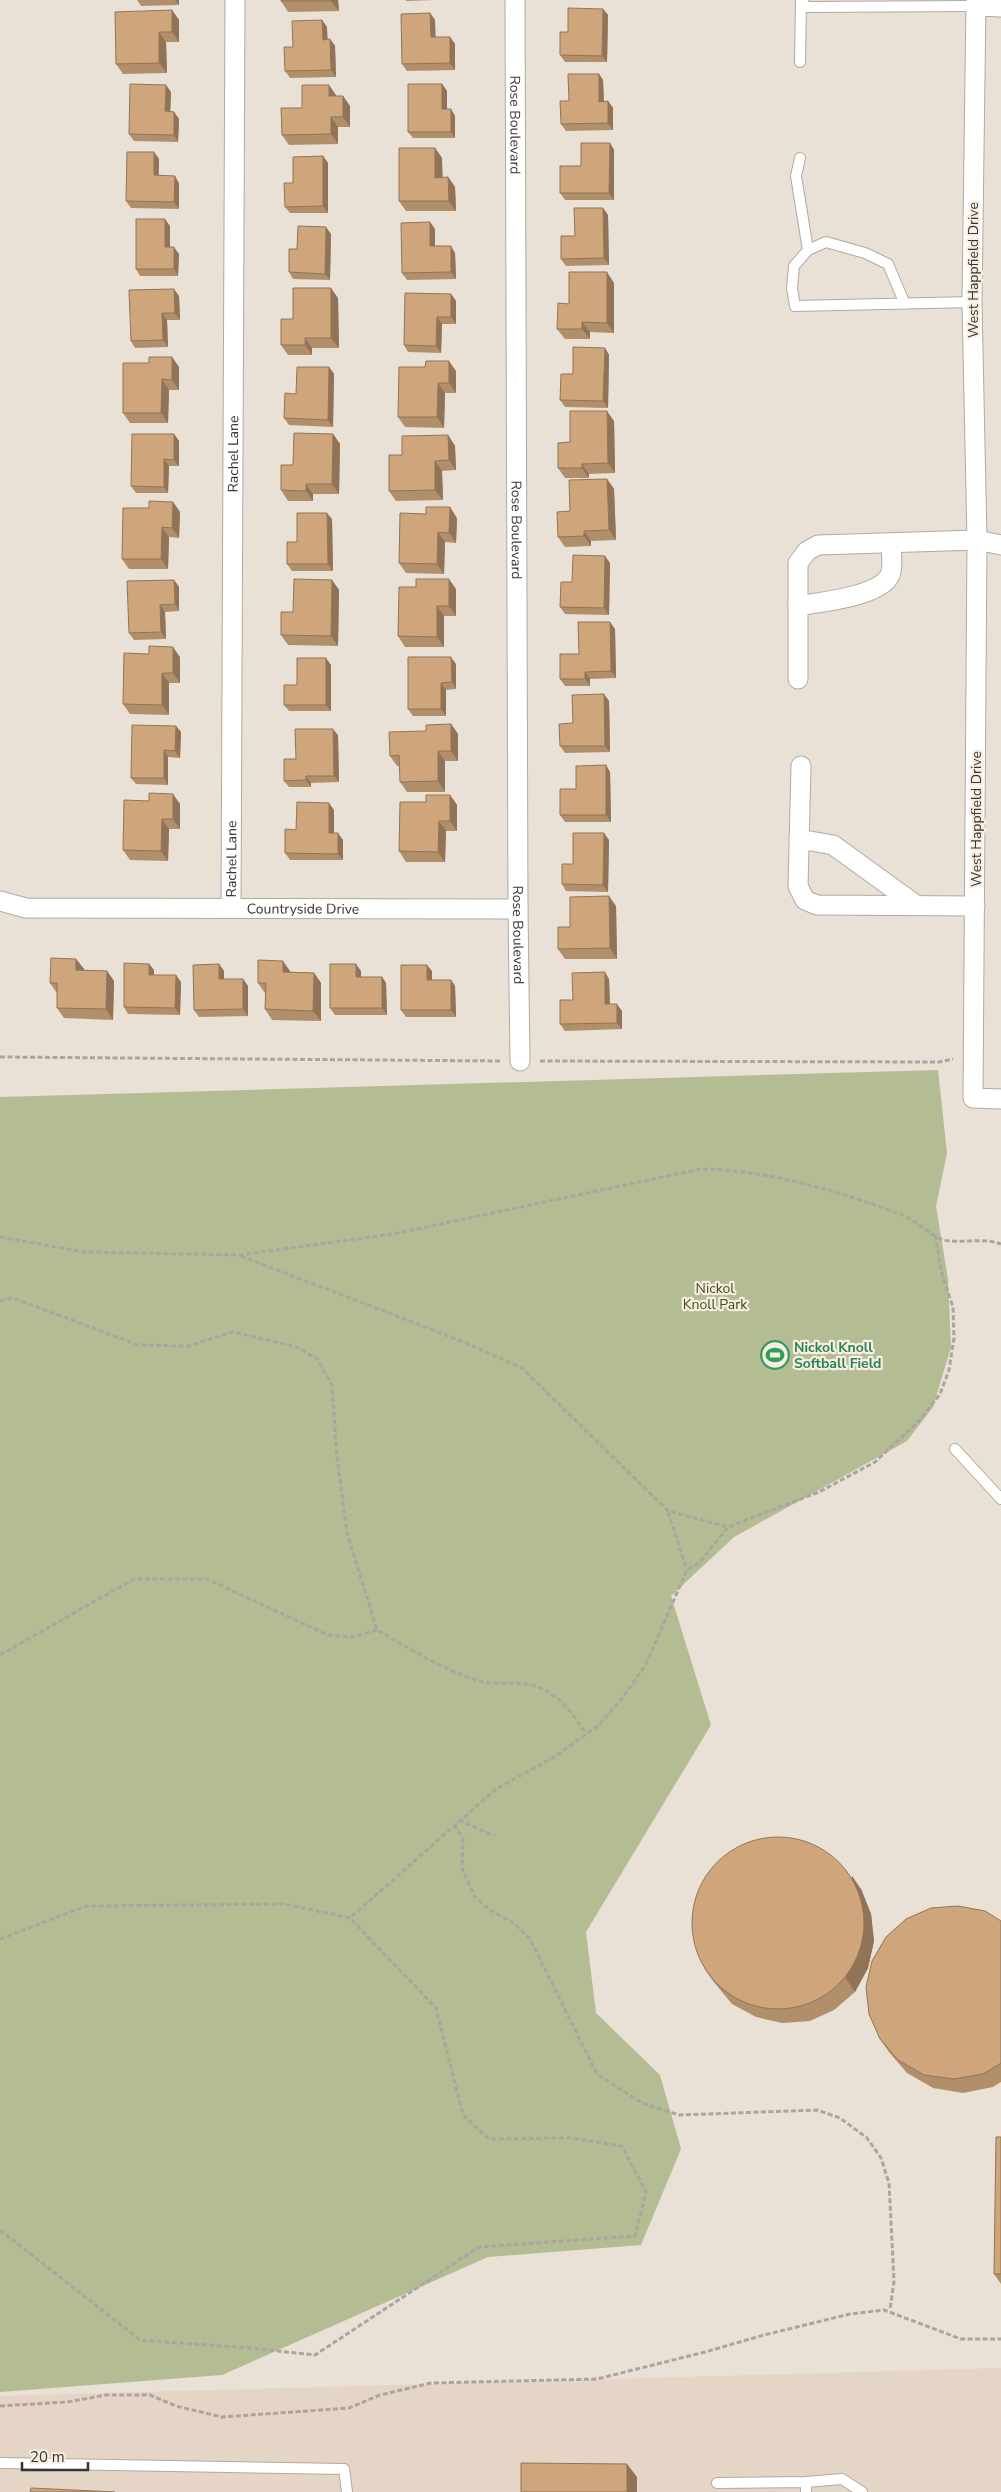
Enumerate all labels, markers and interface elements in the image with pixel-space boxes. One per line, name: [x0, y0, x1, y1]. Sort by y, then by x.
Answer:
street label: Rose Boulevard: [506, 75, 525, 175]
street label: West Happfield Drive: [964, 202, 983, 338]
street label: Rachel Lane: [223, 416, 243, 492]
street label: Rose Boulevard: [507, 480, 526, 580]
street label: West Happfield Drive: [967, 751, 986, 887]
street label: Rachel Lane: [222, 821, 241, 897]
street label: Rose Boulevard: [508, 885, 528, 985]
street label: Countryside Drive: [247, 899, 359, 918]
park label: Nickol Knoll Park: [683, 1279, 748, 1314]
place label: Nickol Knoll Softball Field: [794, 1338, 882, 1373]
sports icon: Nickol Knoll Softball Field: [760, 1340, 790, 1370]
scale bar: [22, 2440, 89, 2472]
text: 20 m: [30, 2447, 65, 2467]

